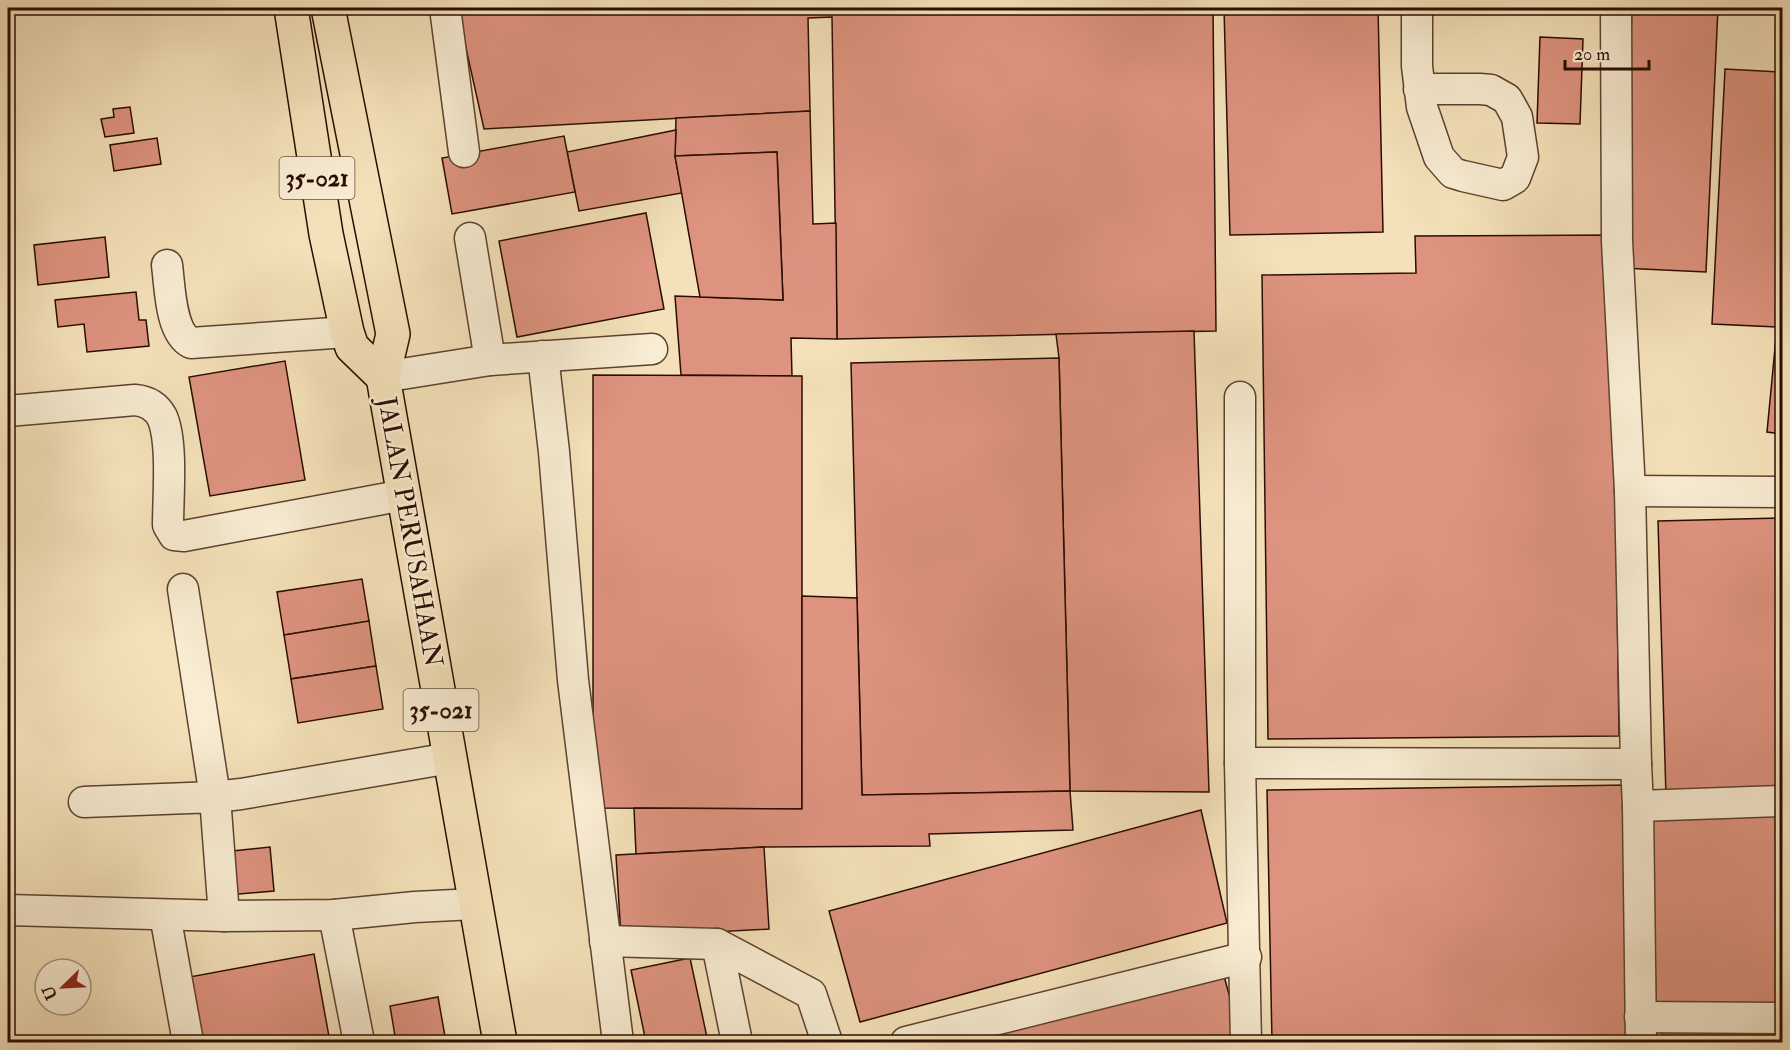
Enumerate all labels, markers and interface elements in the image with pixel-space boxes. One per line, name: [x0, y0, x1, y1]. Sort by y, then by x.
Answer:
scale bar: [1565, 33, 1649, 71]
text: 20 m: [1574, 43, 1610, 66]
road number: 35-021: [280, 157, 354, 199]
street label: JALAN PERUSAHAAN: [370, 393, 450, 670]
road number: 35-021: [404, 689, 478, 731]
north arrow: [33, 957, 93, 1017]
text: U: [38, 982, 62, 1003]

